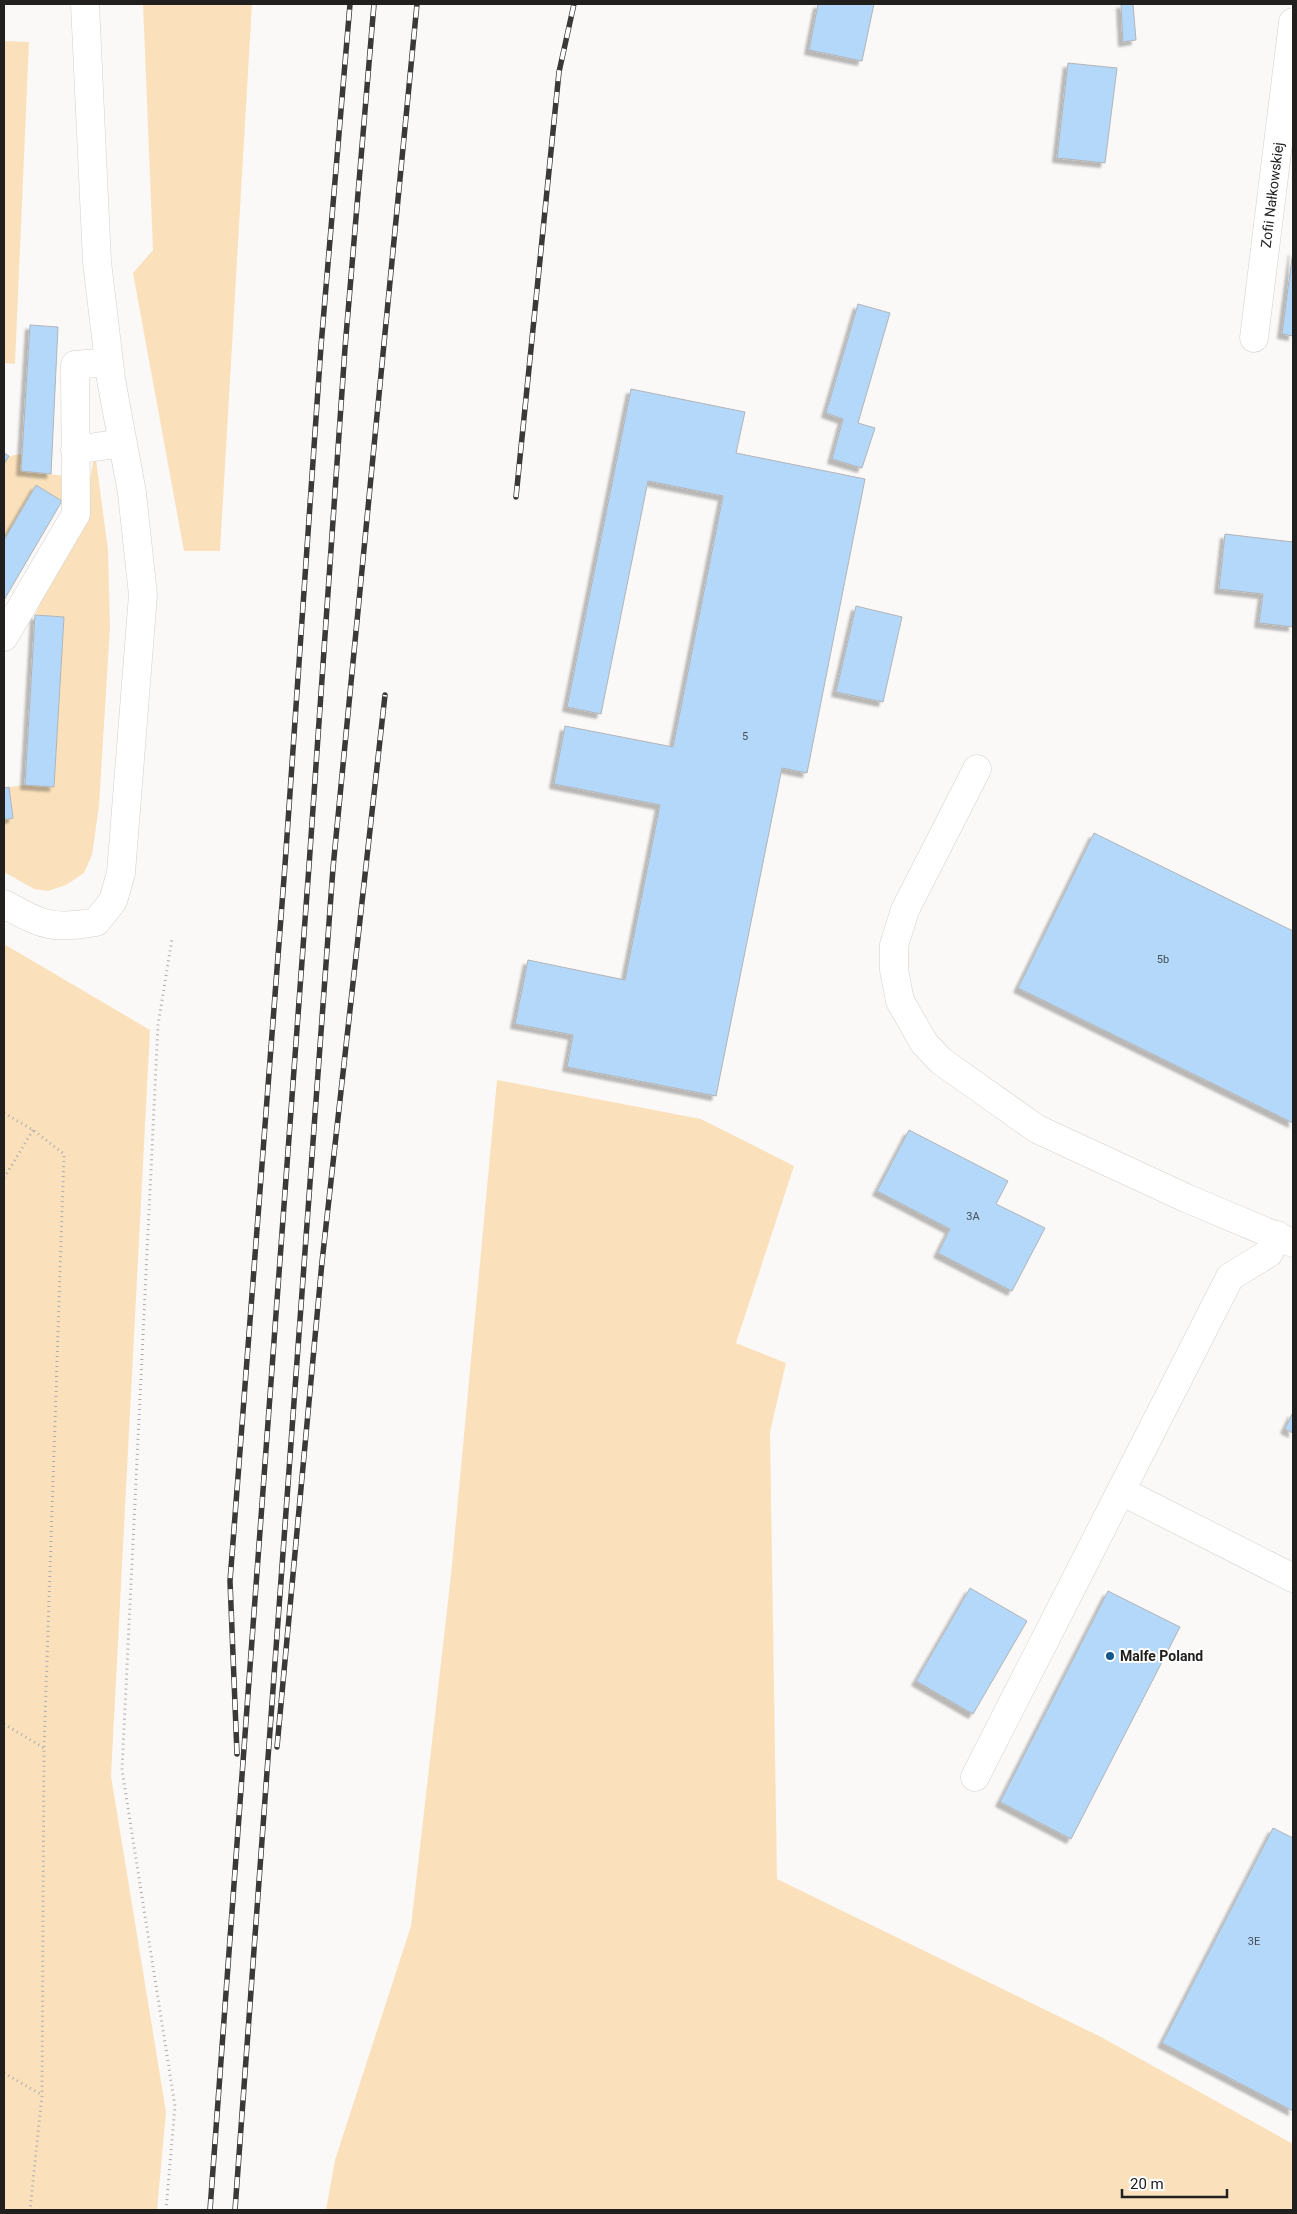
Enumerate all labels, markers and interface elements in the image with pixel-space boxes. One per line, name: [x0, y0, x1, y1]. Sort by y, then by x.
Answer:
street label: Zofii Nałkowskiej: [1258, 141, 1286, 249]
house number: 5: [742, 730, 748, 743]
house number: 5b: [1157, 953, 1169, 966]
house number: 3A: [966, 1210, 981, 1223]
place label: Malfe Poland: [1120, 1648, 1203, 1664]
marker: Malfe Poland: [1104, 1650, 1116, 1662]
house number: 3E: [1248, 1935, 1260, 1948]
scale bar: [1122, 2166, 1227, 2198]
text: 20 m: [1130, 2175, 1164, 2193]

